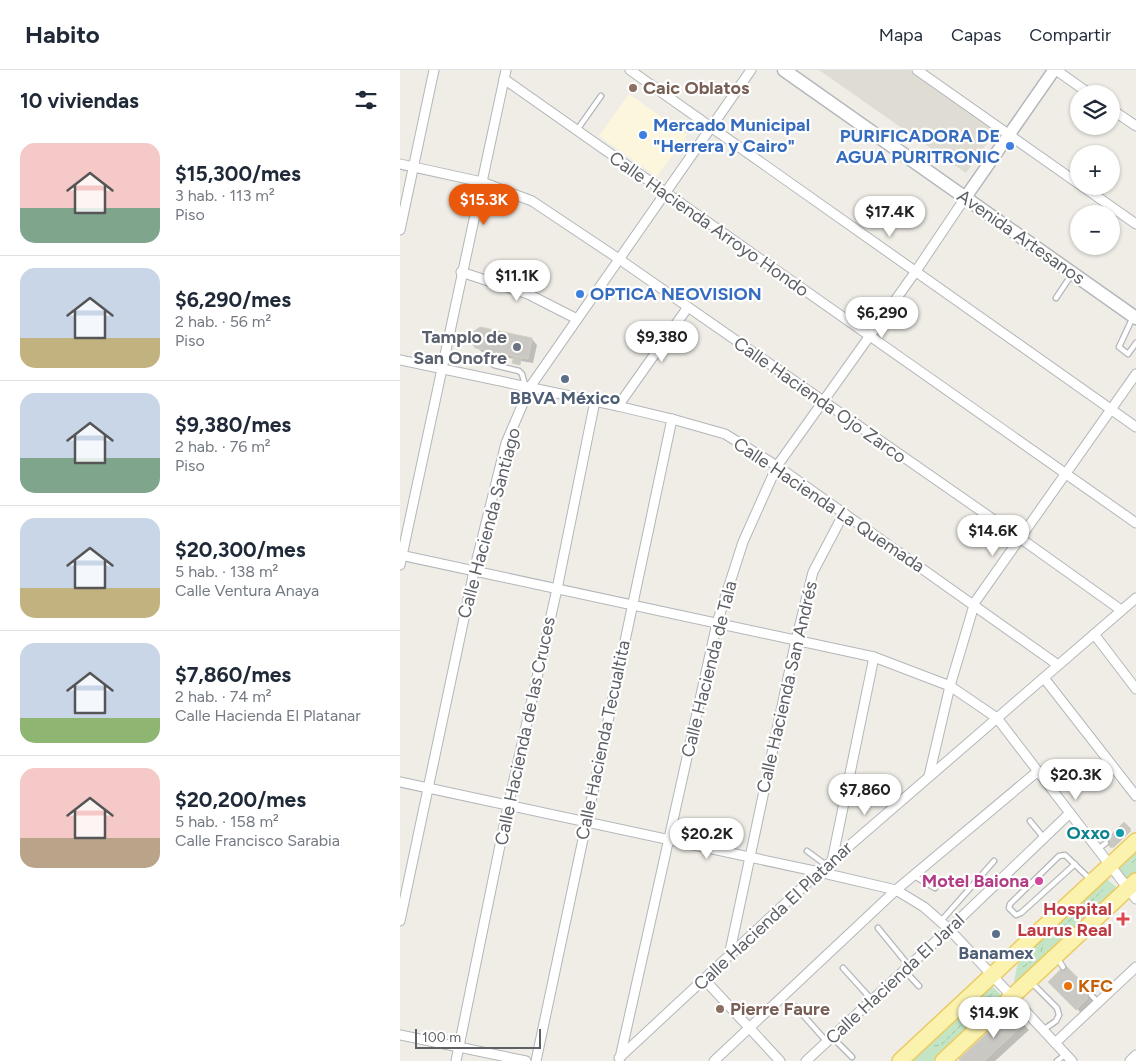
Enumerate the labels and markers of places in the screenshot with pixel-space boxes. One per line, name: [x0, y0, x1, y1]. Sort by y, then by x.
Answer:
place label: Caic Oblatos: [643, 77, 750, 99]
marker: Caic Oblatos: [627, 82, 639, 94]
place label: Mercado Municipal "Herrera y Cairo": [653, 114, 810, 157]
place label: PURIFICADORA DE AGUA PURITRONIC: [836, 125, 1000, 168]
marker: Mercado Municipal "Herrera y Cairo": [637, 129, 649, 141]
marker: PURIFICADORA DE AGUA PURITRONIC: [1004, 140, 1016, 152]
pin: $15.3K: [443, 184, 525, 226]
pin: $17.4K: [849, 196, 931, 238]
pin: $11.1K: [476, 260, 558, 302]
place label: OPTICA NEOVISION: [590, 283, 762, 305]
marker: OPTICA NEOVISION: [574, 288, 586, 300]
pin: $6,290: [841, 296, 923, 339]
pin: $9,380: [621, 320, 703, 363]
place label: Tamplo de San Onofre: [413, 326, 507, 369]
marker: Tamplo de San Onofre: [511, 341, 523, 353]
marker: BBVA México: [559, 373, 571, 385]
place label: BBVA México: [510, 387, 620, 409]
pin: $14.6K: [952, 514, 1034, 557]
pin: $20.3K: [1035, 758, 1117, 801]
pin: $7,860: [824, 774, 906, 816]
pin: $20.2K: [666, 818, 748, 860]
place label: Oxxo: [1066, 822, 1110, 844]
marker: Oxxo: [1114, 827, 1126, 839]
place label: Motel Baiona: [922, 870, 1029, 892]
marker: Motel Baiona: [1033, 875, 1045, 887]
place label: Hospital Laurus Real: [1017, 898, 1112, 941]
marker: Hospital Laurus Real: [1116, 912, 1130, 926]
marker: Banamex: [990, 928, 1002, 940]
place label: Banamex: [958, 942, 1034, 964]
place label: KFC: [1078, 975, 1113, 997]
marker: KFC: [1062, 980, 1074, 992]
pin: $14.9K: [953, 996, 1035, 1039]
place label: Pierre Faure: [730, 998, 830, 1020]
marker: Pierre Faure: [714, 1003, 726, 1015]

